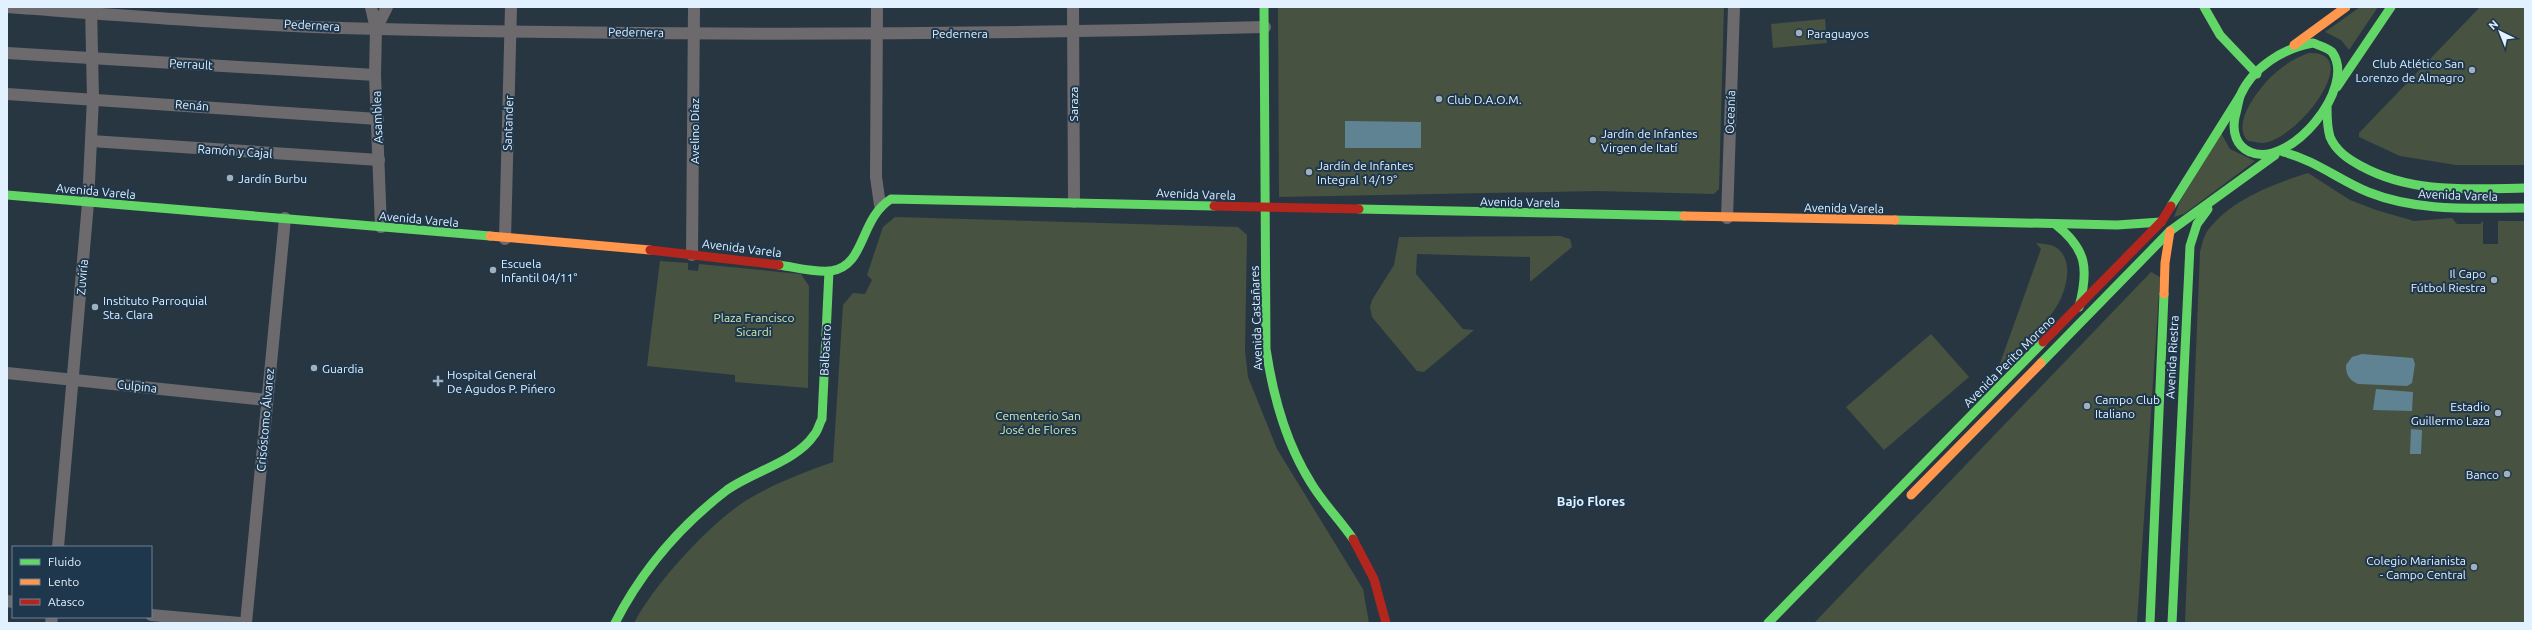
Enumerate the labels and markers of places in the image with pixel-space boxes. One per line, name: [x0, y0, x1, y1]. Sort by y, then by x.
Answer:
place label: Paraguayos: [1807, 27, 1869, 40]
marker: Paraguayos: [1794, 28, 1804, 38]
place label: Club Atlético San Lorenzo de Almagro: [2355, 57, 2464, 84]
marker: Club Atlético San Lorenzo de Almagro: [2467, 65, 2477, 75]
place label: Club D.A.O.M.: [1447, 93, 1522, 106]
marker: Club D.A.O.M.: [1434, 94, 1444, 104]
place label: Jardín de Infantes Virgen de Itatí: [1601, 127, 1698, 154]
marker: Jardín de Infantes Virgen de Itatí: [1588, 135, 1598, 145]
place label: Jardín de Infantes Integral 14/19°: [1317, 159, 1414, 186]
marker: Jardín de Infantes Integral 14/19°: [1304, 167, 1314, 177]
place label: Jardín Burbu: [238, 172, 307, 185]
marker: Jardín Burbu: [225, 173, 235, 183]
place label: Escuela Infantil 04/11°: [501, 257, 578, 284]
marker: Escuela Infantil 04/11°: [488, 265, 498, 275]
place label: Il Capo Fútbol Riestra: [2411, 267, 2486, 294]
marker: Il Capo Fútbol Riestra: [2489, 275, 2499, 285]
place label: Instituto Parroquial Sta. Clara: [103, 294, 207, 321]
marker: Instituto Parroquial Sta. Clara: [90, 302, 100, 312]
place label: Guardia: [322, 362, 364, 375]
marker: Guardia: [309, 363, 319, 373]
place label: Hospital General De Agudos P. Pińero: [447, 368, 555, 395]
marker: Hospital General De Agudos P. Pińero: [432, 375, 444, 387]
place label: Campo Club Italiano: [2095, 393, 2160, 420]
place label: Estadio Guillermo Laza: [2411, 400, 2490, 427]
marker: Campo Club Italiano: [2082, 401, 2092, 411]
marker: Estadio Guillermo Laza: [2493, 408, 2503, 418]
place label: Banco: [2466, 468, 2499, 481]
marker: Banco: [2502, 469, 2512, 479]
place label: Colegio Marianista - Campo Central: [2366, 554, 2466, 581]
marker: Colegio Marianista - Campo Central: [2469, 562, 2479, 572]

